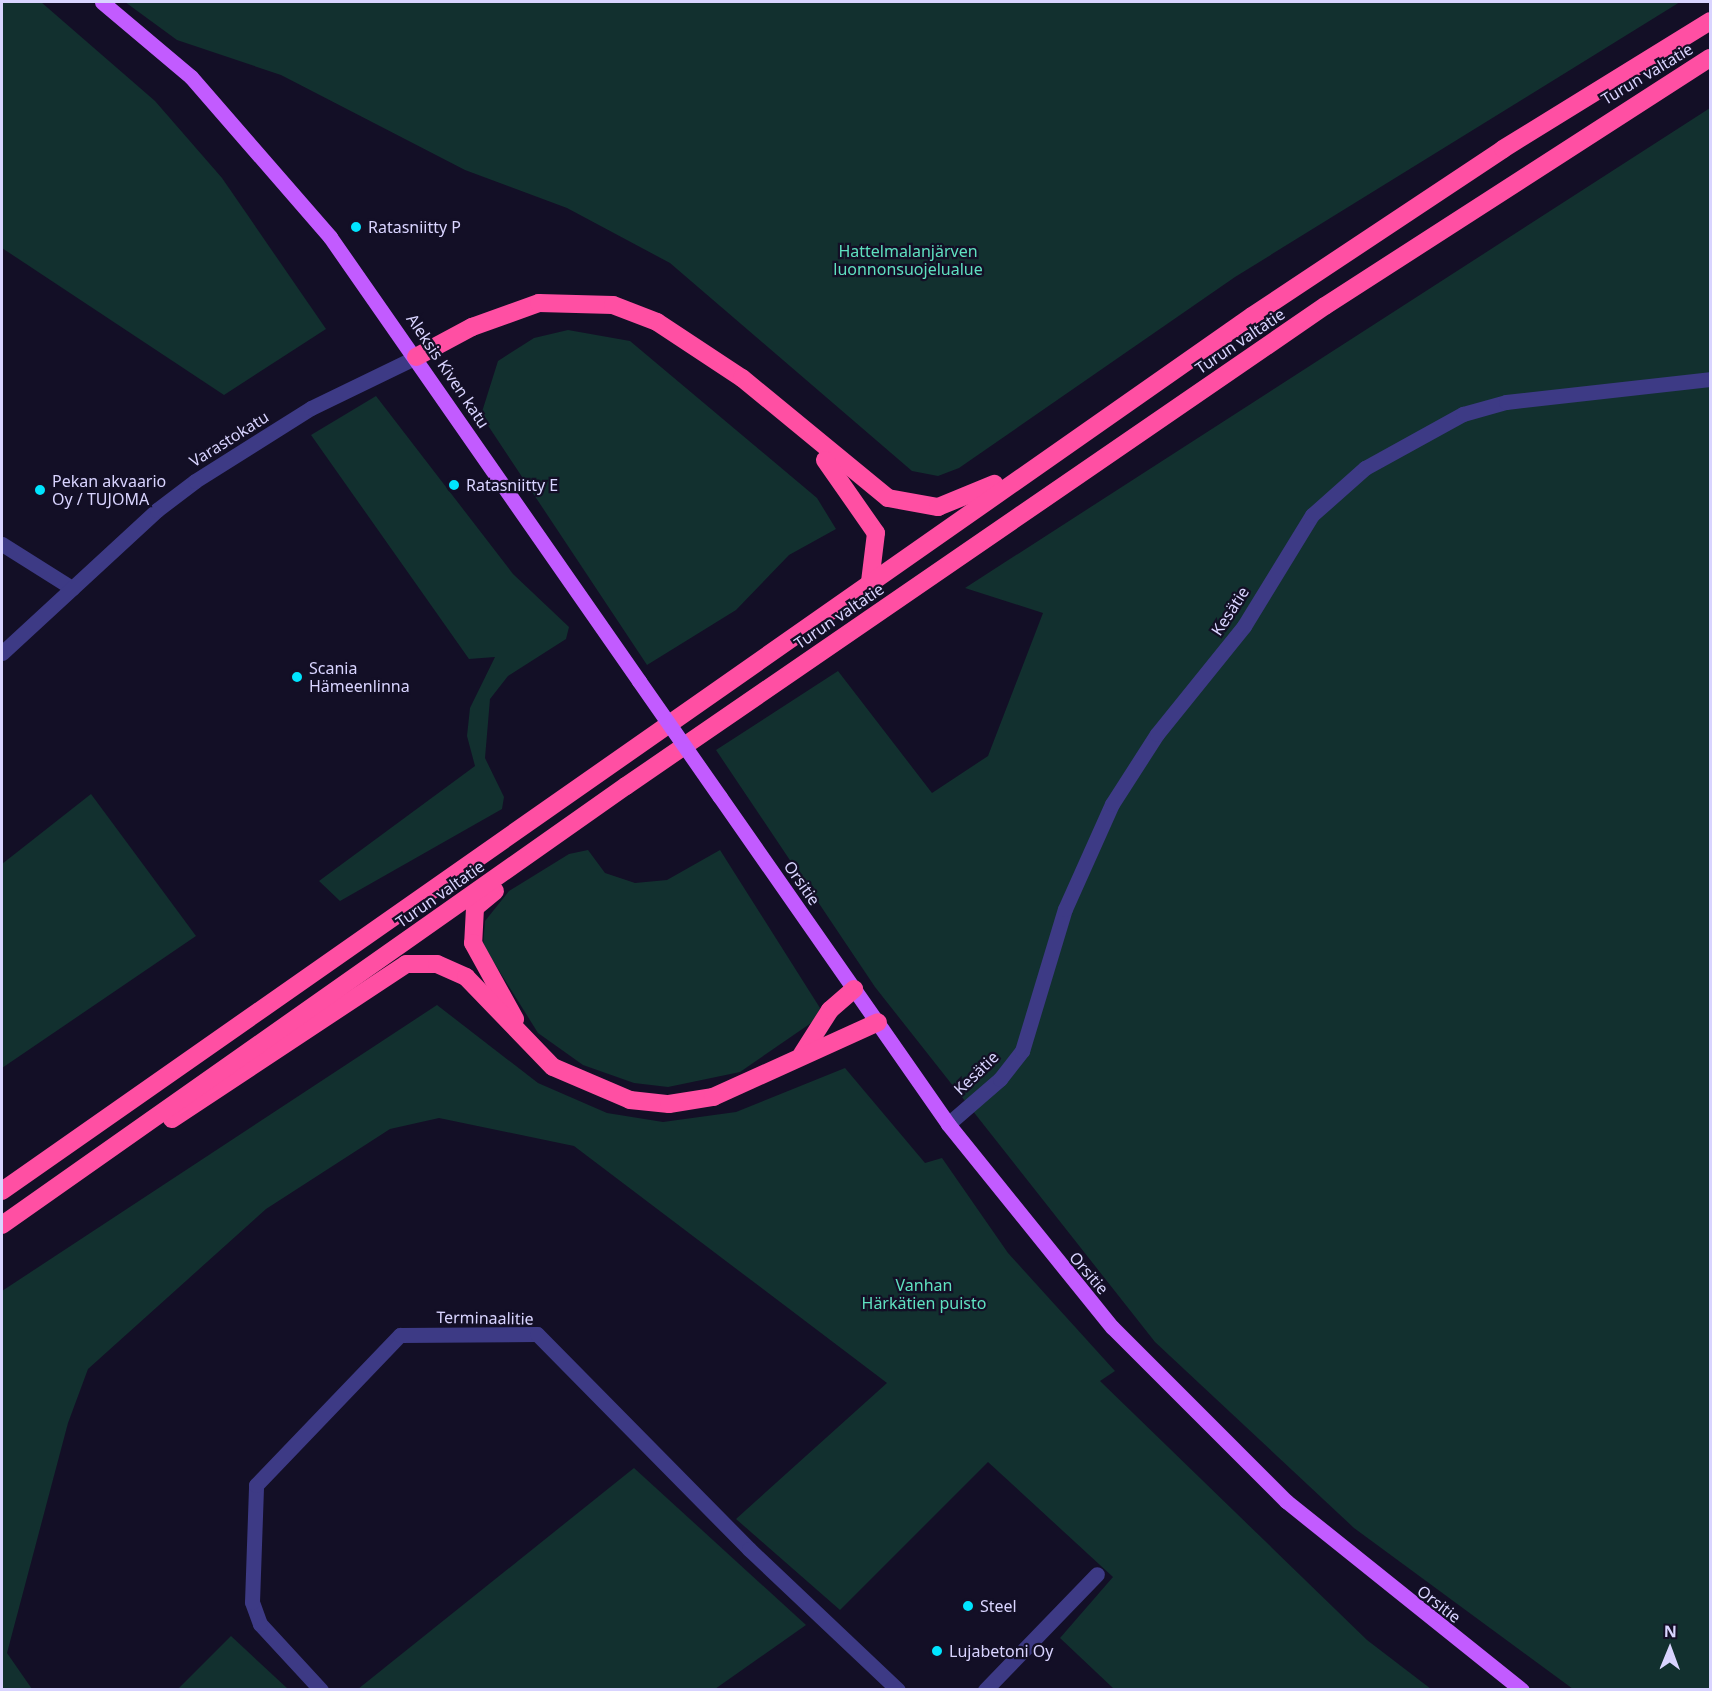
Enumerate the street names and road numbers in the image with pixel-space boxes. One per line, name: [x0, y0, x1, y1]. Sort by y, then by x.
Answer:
street label: Turun valtatie: [1598, 39, 1696, 109]
street label: Turun valtatie: [1192, 304, 1288, 378]
street label: Aleksis Kiven katu: [403, 310, 493, 432]
street label: Varastokatu: [186, 407, 272, 471]
street label: Turun valtatie: [791, 579, 887, 653]
street label: Kesätie: [1207, 583, 1253, 639]
street label: Turun valtatie: [392, 856, 488, 932]
street label: Orsitie: [780, 857, 824, 909]
street label: Kesätie: [950, 1047, 1002, 1099]
street label: Orsitie: [1065, 1248, 1113, 1298]
street label: Terminaalitie: [436, 1308, 534, 1328]
street label: Orsitie: [1413, 1581, 1465, 1627]

